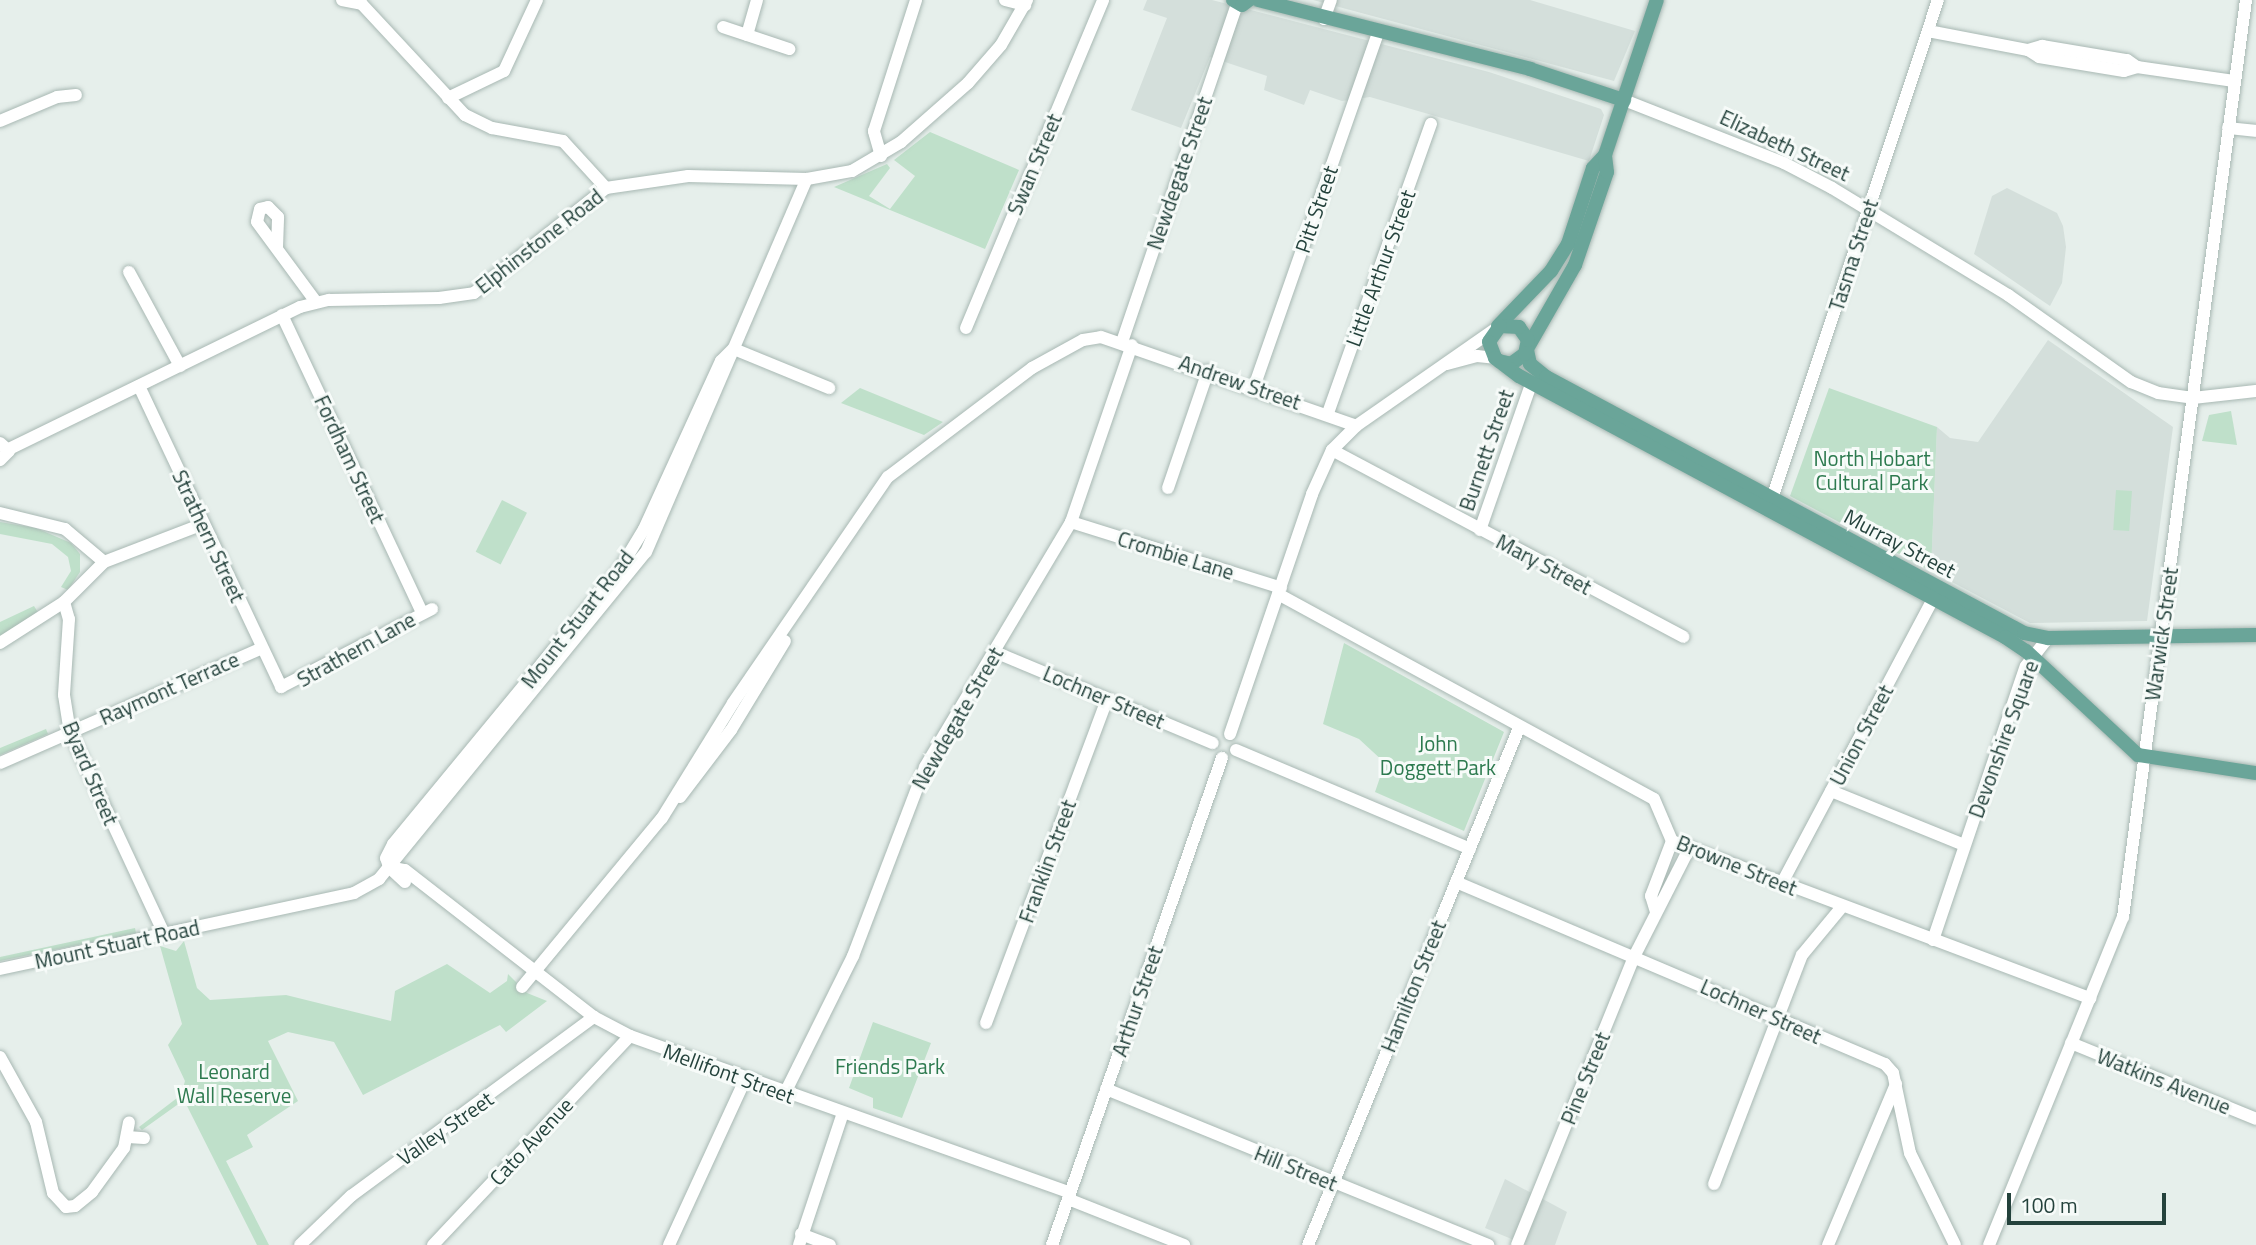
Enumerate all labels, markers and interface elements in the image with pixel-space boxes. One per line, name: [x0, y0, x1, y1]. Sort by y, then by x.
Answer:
street label: Newdegate Street: [1141, 93, 1217, 253]
street label: Elizabeth Street: [1716, 104, 1854, 186]
street label: Swan Street: [1001, 110, 1067, 218]
street label: Pitt Street: [1289, 162, 1343, 256]
street label: Elphinstone Road: [470, 183, 608, 299]
street label: Little Arthur Street: [1340, 186, 1420, 350]
street label: Tasma Street: [1823, 196, 1883, 314]
street label: Andrew Street: [1176, 349, 1304, 415]
street label: Burnett Street: [1453, 386, 1519, 514]
street label: Fordham Street: [309, 391, 391, 527]
park label: North Hobart Cultural Park: [1813, 445, 1931, 495]
street label: Strathern Street: [167, 466, 251, 606]
street label: Murray Street: [1840, 503, 1960, 583]
street label: Crombie Lane: [1115, 525, 1237, 585]
street label: Mary Street: [1492, 528, 1596, 600]
street label: Mount Stuart Road: [515, 545, 639, 693]
street label: Warwick Street: [2139, 566, 2183, 702]
street label: Strathern Lane: [293, 606, 419, 692]
street label: Newdegate Street: [906, 642, 1008, 794]
street label: Raymont Terrace: [95, 646, 243, 730]
street label: Devonshire Square: [1963, 657, 2043, 821]
street label: Lochner Street: [1040, 660, 1168, 734]
street label: Union Street: [1824, 680, 1898, 790]
street label: Byard Street: [58, 717, 124, 829]
park label: John Doggett Park: [1380, 730, 1496, 780]
street label: Franklin Street: [1013, 796, 1081, 926]
street label: Browne Street: [1673, 829, 1801, 901]
street label: Mount Stuart Road: [32, 914, 202, 974]
street label: Hamilton Street: [1375, 916, 1451, 1056]
street label: Arthur Street: [1106, 942, 1168, 1060]
street label: Lochner Street: [1697, 973, 1825, 1049]
street label: Pine Street: [1555, 1028, 1615, 1128]
street label: Mellifont Street: [660, 1038, 798, 1108]
street label: Watkins Avenue: [2093, 1043, 2235, 1119]
park label: Friends Park: [835, 1053, 945, 1079]
park label: Leonard Wall Reserve: [177, 1058, 291, 1108]
street label: Valley Street: [392, 1086, 498, 1170]
street label: Cato Avenue: [484, 1092, 578, 1190]
street label: Hill Street: [1251, 1140, 1341, 1196]
scale bar: [2011, 1178, 2170, 1222]
text: 100 m: [2020, 1189, 2077, 1221]

